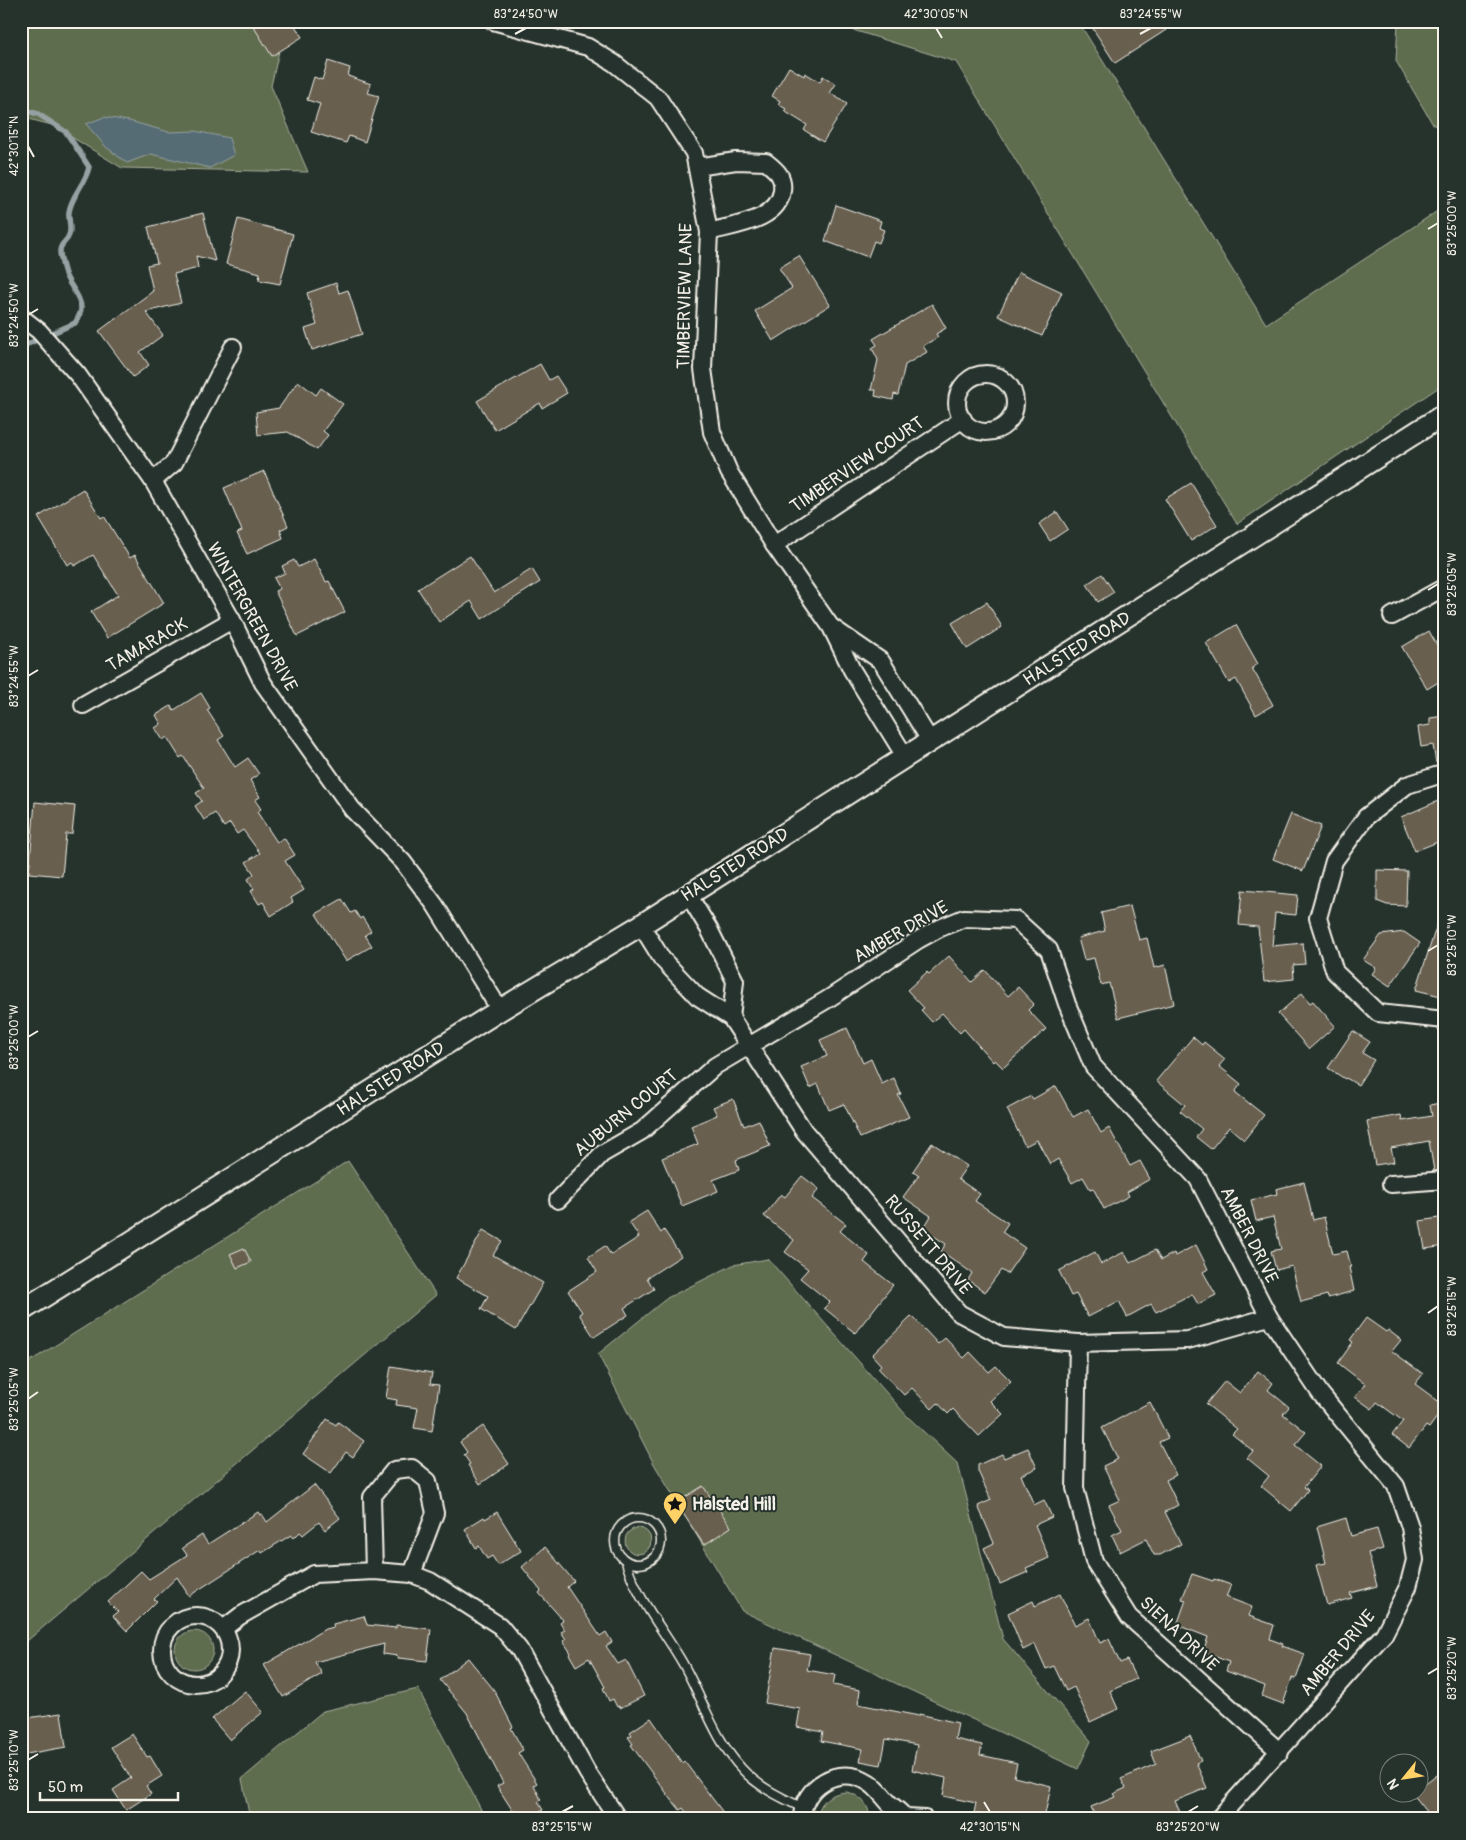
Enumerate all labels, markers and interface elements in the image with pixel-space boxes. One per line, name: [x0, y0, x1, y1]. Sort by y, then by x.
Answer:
text: 83°24'50"W: [494, 7, 558, 22]
text: 42°30'05"N: [904, 7, 968, 22]
text: 83°24'55"W: [1120, 7, 1182, 22]
text: 42°30'15"N: [7, 116, 22, 176]
text: 83°25'00"W: [1445, 190, 1460, 256]
street label: TIMBERVIEW LANE: [672, 223, 698, 369]
text: 83°24'50"W: [7, 283, 22, 347]
street label: TIMBERVIEW COURT: [786, 412, 928, 518]
street label: WINTERGREEN DRIVE: [202, 538, 302, 696]
text: 83°25'05"W: [1445, 552, 1460, 616]
street label: HALSTED ROAD: [1019, 607, 1135, 691]
street label: TAMARACK: [102, 613, 192, 677]
text: 83°24'55"W: [7, 645, 22, 707]
street label: HALSTED ROAD: [677, 823, 793, 907]
street label: AMBER DRIVE: [850, 896, 952, 968]
text: 83°25'10"W: [1445, 914, 1460, 976]
text: 83°25'00"W: [7, 1004, 22, 1070]
street label: HALSTED ROAD: [333, 1037, 449, 1121]
street label: AUBURN COURT: [570, 1064, 682, 1162]
street label: AMBER DRIVE: [1215, 1183, 1283, 1287]
street label: RUSSETT DRIVE: [879, 1190, 977, 1300]
text: 83°25'15"W: [1445, 1276, 1460, 1336]
text: 83°25'05"W: [7, 1367, 22, 1431]
place icon: Halsted Hill: [662, 1491, 688, 1525]
place label: Halsted Hill: [692, 1493, 776, 1516]
street label: SIENA DRIVE: [1135, 1591, 1223, 1677]
street label: AMBER DRIVE: [1295, 1605, 1381, 1701]
text: 83°25'20"W: [1445, 1636, 1460, 1700]
text: 83°25'10"W: [7, 1729, 22, 1791]
north arrow: [1378, 1752, 1428, 1802]
scale bar: [40, 1770, 178, 1802]
text: N: [1383, 1776, 1403, 1793]
text: 50 m: [48, 1778, 83, 1797]
text: 83°25'15"W: [532, 1820, 592, 1835]
text: 42°30'15"N: [960, 1820, 1020, 1835]
text: 83°25'20"W: [1156, 1820, 1220, 1835]

